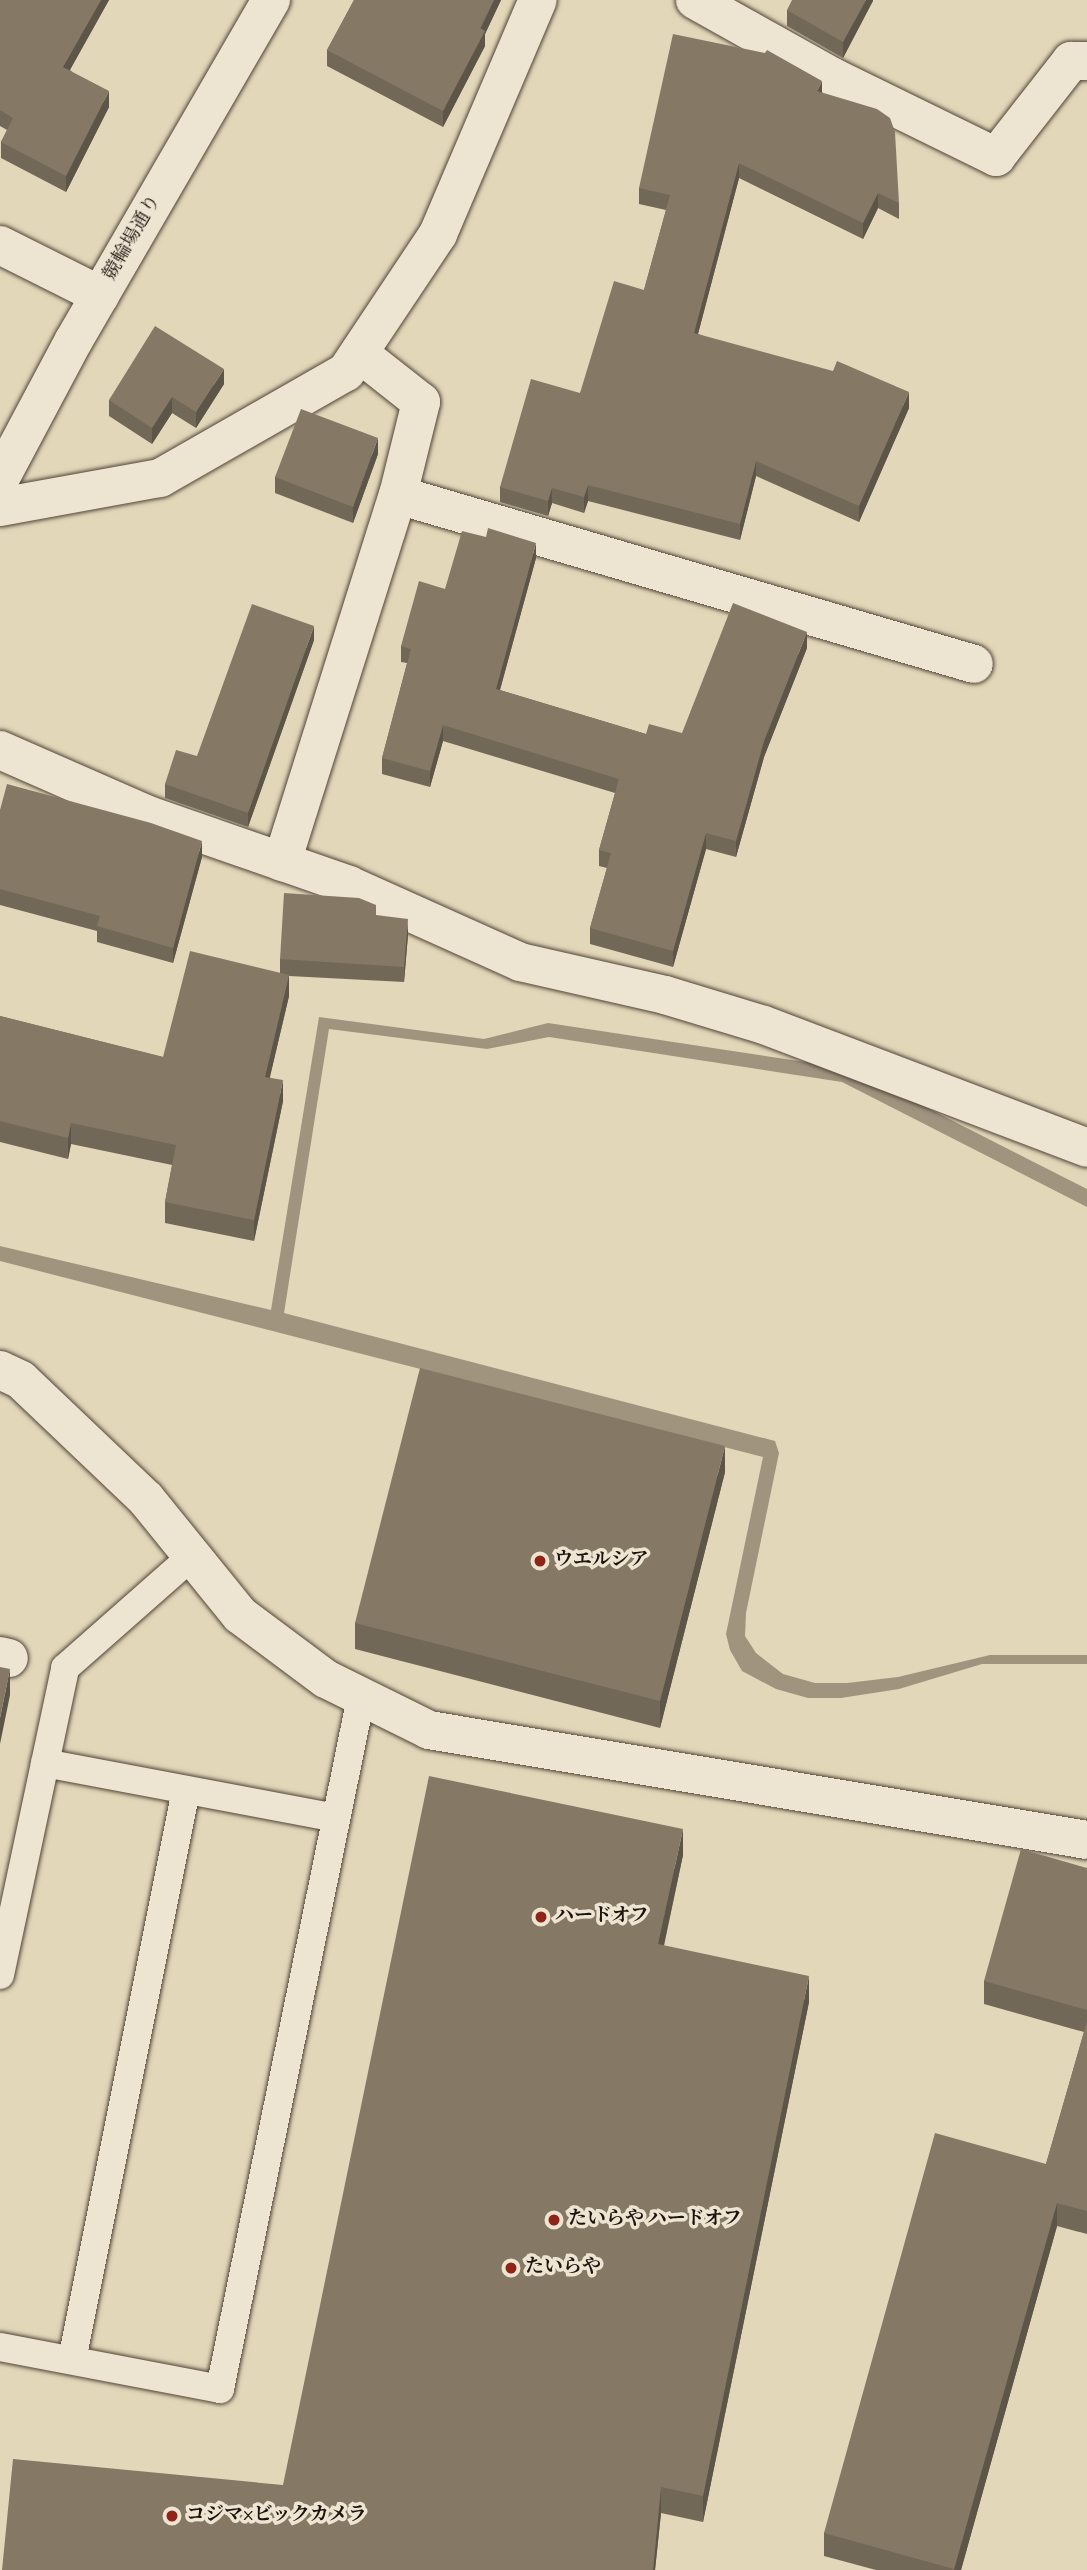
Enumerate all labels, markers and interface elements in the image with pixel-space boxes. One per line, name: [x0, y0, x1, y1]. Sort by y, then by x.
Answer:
street label: 競輪場通り: [99, 191, 167, 285]
place label: ウエルシア: [554, 1550, 649, 1572]
marker: ウエルシア: [532, 1553, 548, 1569]
place label: ハードオフ: [555, 1906, 650, 1928]
marker: ハードオフ: [533, 1909, 549, 1925]
place label: たいらや ハードオフ: [568, 2209, 743, 2231]
marker: たいらや ハードオフ: [546, 2212, 562, 2228]
place label: たいらや: [525, 2257, 601, 2279]
marker: たいらや: [503, 2260, 519, 2276]
place label: コジマ×ビックカメラ: [186, 2505, 367, 2527]
marker: コジマ×ビックカメラ: [164, 2508, 180, 2524]

